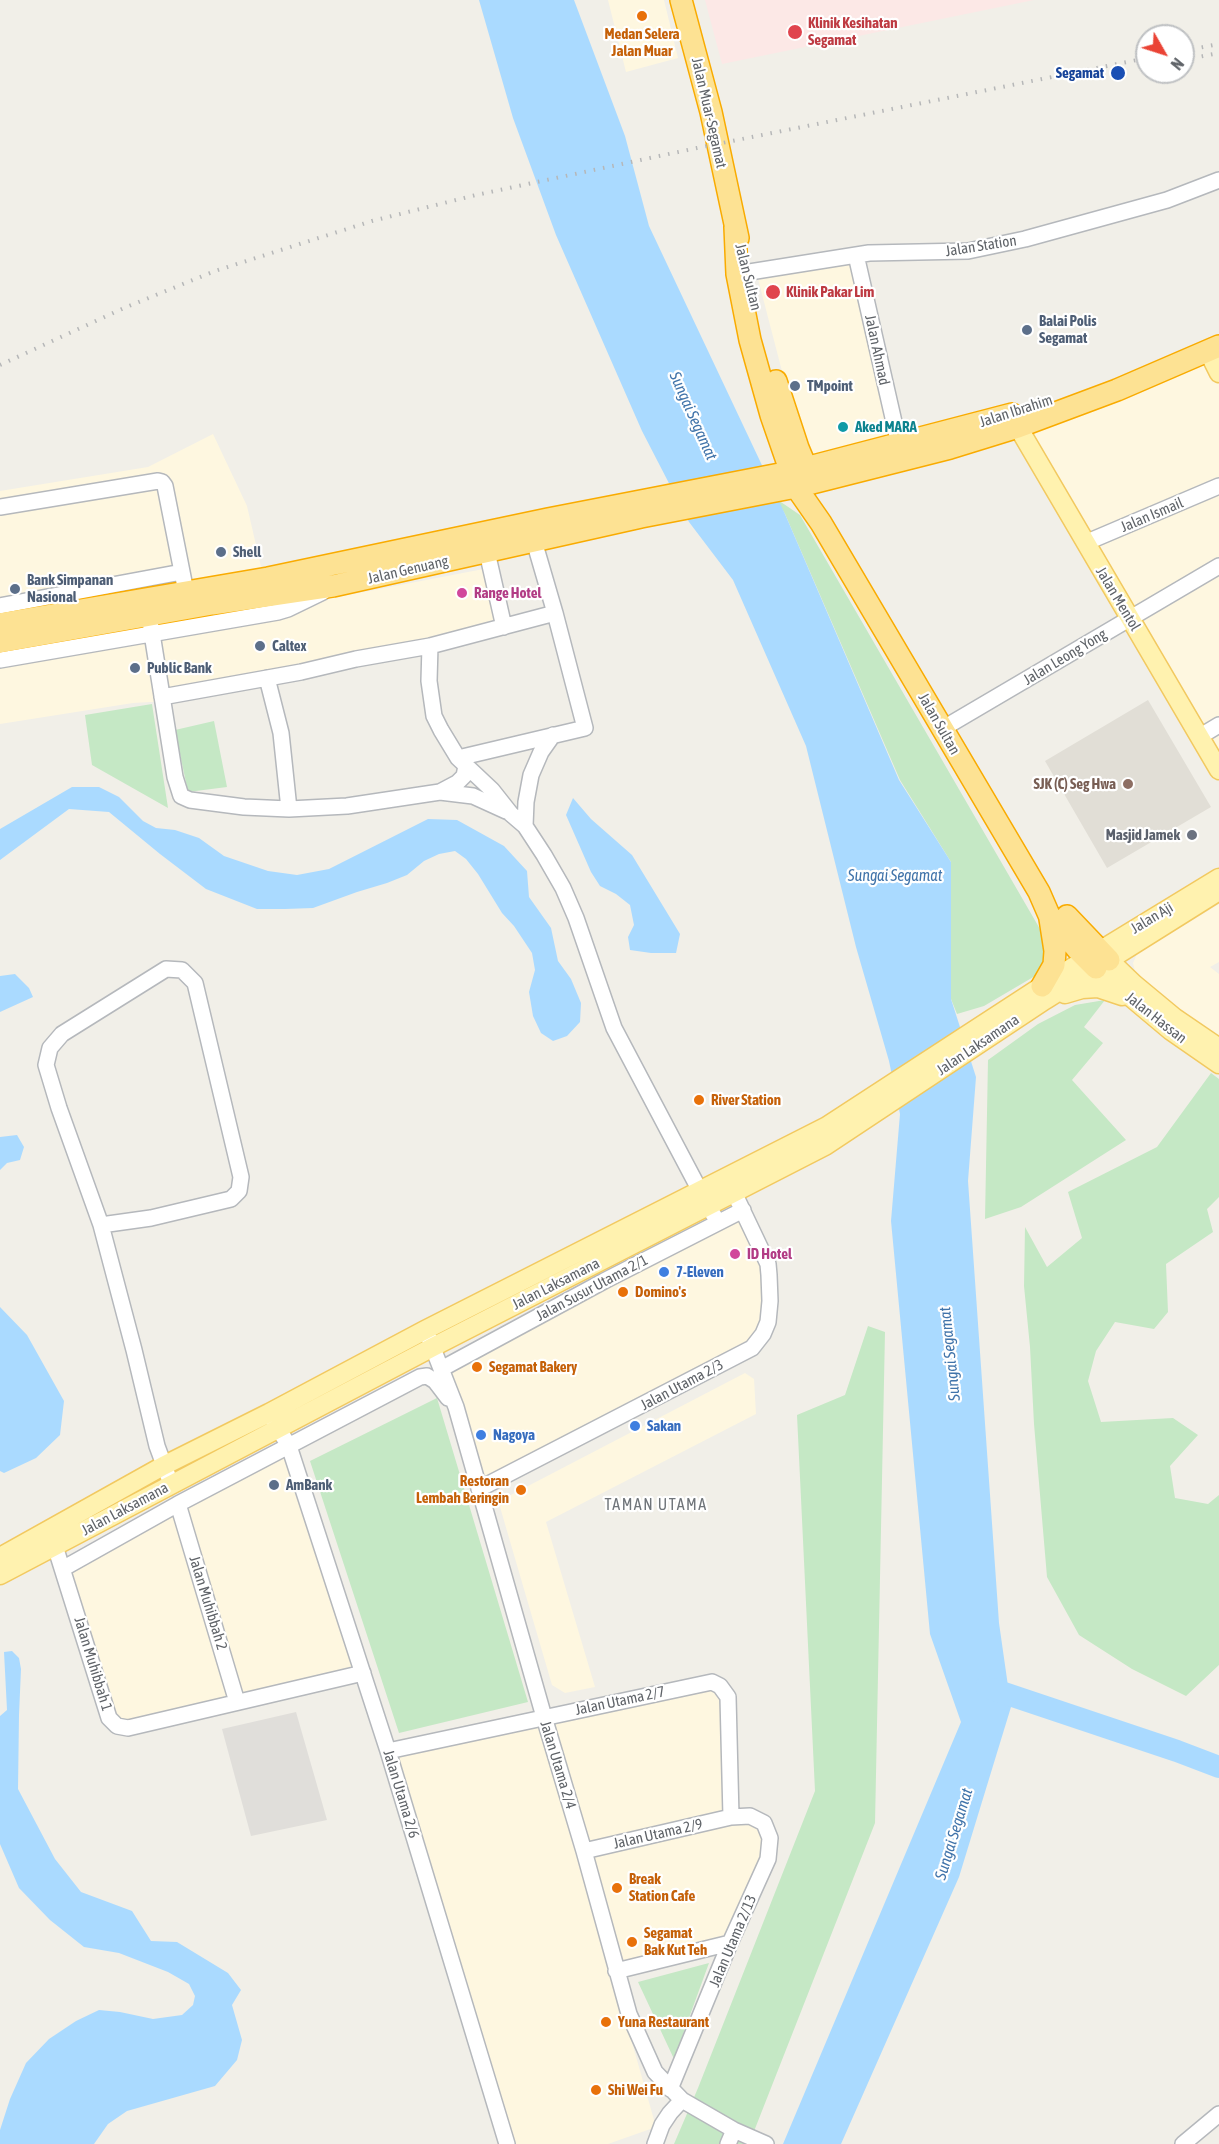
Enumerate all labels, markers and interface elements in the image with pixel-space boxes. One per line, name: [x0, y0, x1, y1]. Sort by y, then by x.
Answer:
marker: Medan Selera Jalan Muar: [635, 9, 649, 23]
place label: Klinik Kesihatan Segamat: [808, 14, 898, 49]
marker: Klinik Kesihatan Segamat: [786, 23, 804, 41]
north arrow: [1135, 24, 1195, 84]
place label: Medan Selera Jalan Muar: [604, 25, 680, 60]
text: N: [1167, 55, 1187, 73]
street label: Jalan Muar-Segamat: [688, 56, 730, 170]
place label: Segamat: [1056, 64, 1104, 82]
marker: Segamat: [1109, 64, 1127, 82]
street label: Jalan Station: [944, 231, 1018, 261]
street label: Jalan Sultan: [731, 242, 765, 312]
marker: Klinik Pakar Lim: [764, 283, 782, 301]
place label: Klinik Pakar Lim: [786, 283, 874, 301]
place label: Balai Polis Segamat: [1039, 312, 1097, 347]
street label: Jalan Ahmad: [861, 313, 893, 387]
marker: Balai Polis Segamat: [1020, 323, 1034, 337]
water label: Sungai Segamat: [665, 369, 721, 463]
place label: TMpoint: [807, 377, 853, 395]
marker: TMpoint: [788, 379, 802, 393]
street label: Jalan Ibrahim: [977, 391, 1055, 431]
place label: Aked MARA: [855, 418, 917, 436]
marker: Aked MARA: [836, 420, 850, 434]
street label: Jalan Ismail: [1118, 494, 1186, 536]
place label: Shell: [233, 543, 261, 561]
marker: Shell: [214, 545, 228, 559]
street label: Jalan Genuang: [366, 552, 450, 588]
street label: Jalan Mentol: [1092, 564, 1144, 634]
place label: Bank Simpanan Nasional: [27, 571, 113, 606]
marker: Bank Simpanan Nasional: [8, 582, 22, 596]
place label: Range Hotel: [474, 584, 541, 602]
marker: Range Hotel: [455, 586, 469, 600]
street label: Jalan Leong Yong: [1020, 625, 1110, 689]
place label: Caltex: [272, 637, 307, 655]
marker: Caltex: [253, 639, 267, 653]
place label: Public Bank: [147, 659, 212, 677]
marker: Public Bank: [128, 661, 142, 675]
street label: Jalan Sultan: [914, 690, 964, 758]
place label: SJK (C) Seg Hwa: [1033, 775, 1116, 793]
marker: SJK (C) Seg Hwa: [1121, 777, 1135, 791]
place label: Masjid Jamek: [1106, 826, 1180, 844]
marker: Masjid Jamek: [1185, 828, 1199, 842]
water label: Sungai Segamat: [848, 866, 942, 886]
street label: Jalan Aji: [1128, 898, 1176, 938]
street label: Jalan Hassan: [1122, 989, 1190, 1047]
street label: Jalan Laksamana: [933, 1011, 1023, 1079]
place label: River Station: [711, 1091, 781, 1109]
marker: River Station: [692, 1093, 706, 1107]
place label: ID Hotel: [747, 1245, 792, 1263]
marker: ID Hotel: [728, 1247, 742, 1261]
street label: Jalan Susur Utama 2/1: [533, 1251, 651, 1325]
street label: Jalan Laksamana: [509, 1254, 603, 1314]
place label: 7-Eleven: [676, 1263, 724, 1281]
marker: 7-Eleven: [657, 1265, 671, 1279]
place label: Domino's: [635, 1283, 686, 1301]
marker: Domino's: [616, 1285, 630, 1299]
water label: Sungai Segamat: [936, 1306, 964, 1402]
street label: Jalan Utama 2/3: [638, 1356, 726, 1414]
place label: Segamat Bakery: [489, 1358, 577, 1376]
marker: Segamat Bakery: [470, 1360, 484, 1374]
place label: Sakan: [647, 1417, 681, 1435]
marker: Sakan: [628, 1419, 642, 1433]
place label: Nagoya: [493, 1426, 535, 1444]
marker: Nagoya: [474, 1428, 488, 1442]
place label: Restoran Lembah Beringin: [416, 1472, 509, 1507]
place label: AmBank: [286, 1476, 332, 1494]
marker: AmBank: [267, 1478, 281, 1492]
street label: Jalan Laksamana: [79, 1479, 171, 1539]
marker: Restoran Lembah Beringin: [514, 1483, 528, 1497]
district label: TAMAN UTAMA: [604, 1495, 708, 1515]
street label: Jalan Muhibbah 2: [185, 1554, 231, 1652]
street label: Jalan Muhibbah 1: [70, 1615, 116, 1713]
street label: Jalan Utama 2/7: [574, 1683, 666, 1719]
street label: Jalan Utama 2/4: [536, 1719, 580, 1811]
street label: Jalan Utama 2/6: [379, 1748, 423, 1840]
water label: Sungai Segamat: [931, 1786, 977, 1882]
street label: Jalan Utama 2/9: [612, 1815, 704, 1853]
place label: Break Station Cafe: [629, 1870, 695, 1905]
marker: Break Station Cafe: [610, 1881, 624, 1895]
street label: Jalan Utama 2/13: [706, 1892, 760, 1990]
place label: Segamat Bak Kut Teh: [644, 1924, 707, 1959]
marker: Segamat Bak Kut Teh: [625, 1935, 639, 1949]
place label: Yuna Restaurant: [618, 2013, 709, 2031]
marker: Yuna Restaurant: [599, 2015, 613, 2029]
place label: Shi Wei Fu: [608, 2081, 663, 2099]
marker: Shi Wei Fu: [589, 2083, 603, 2097]

